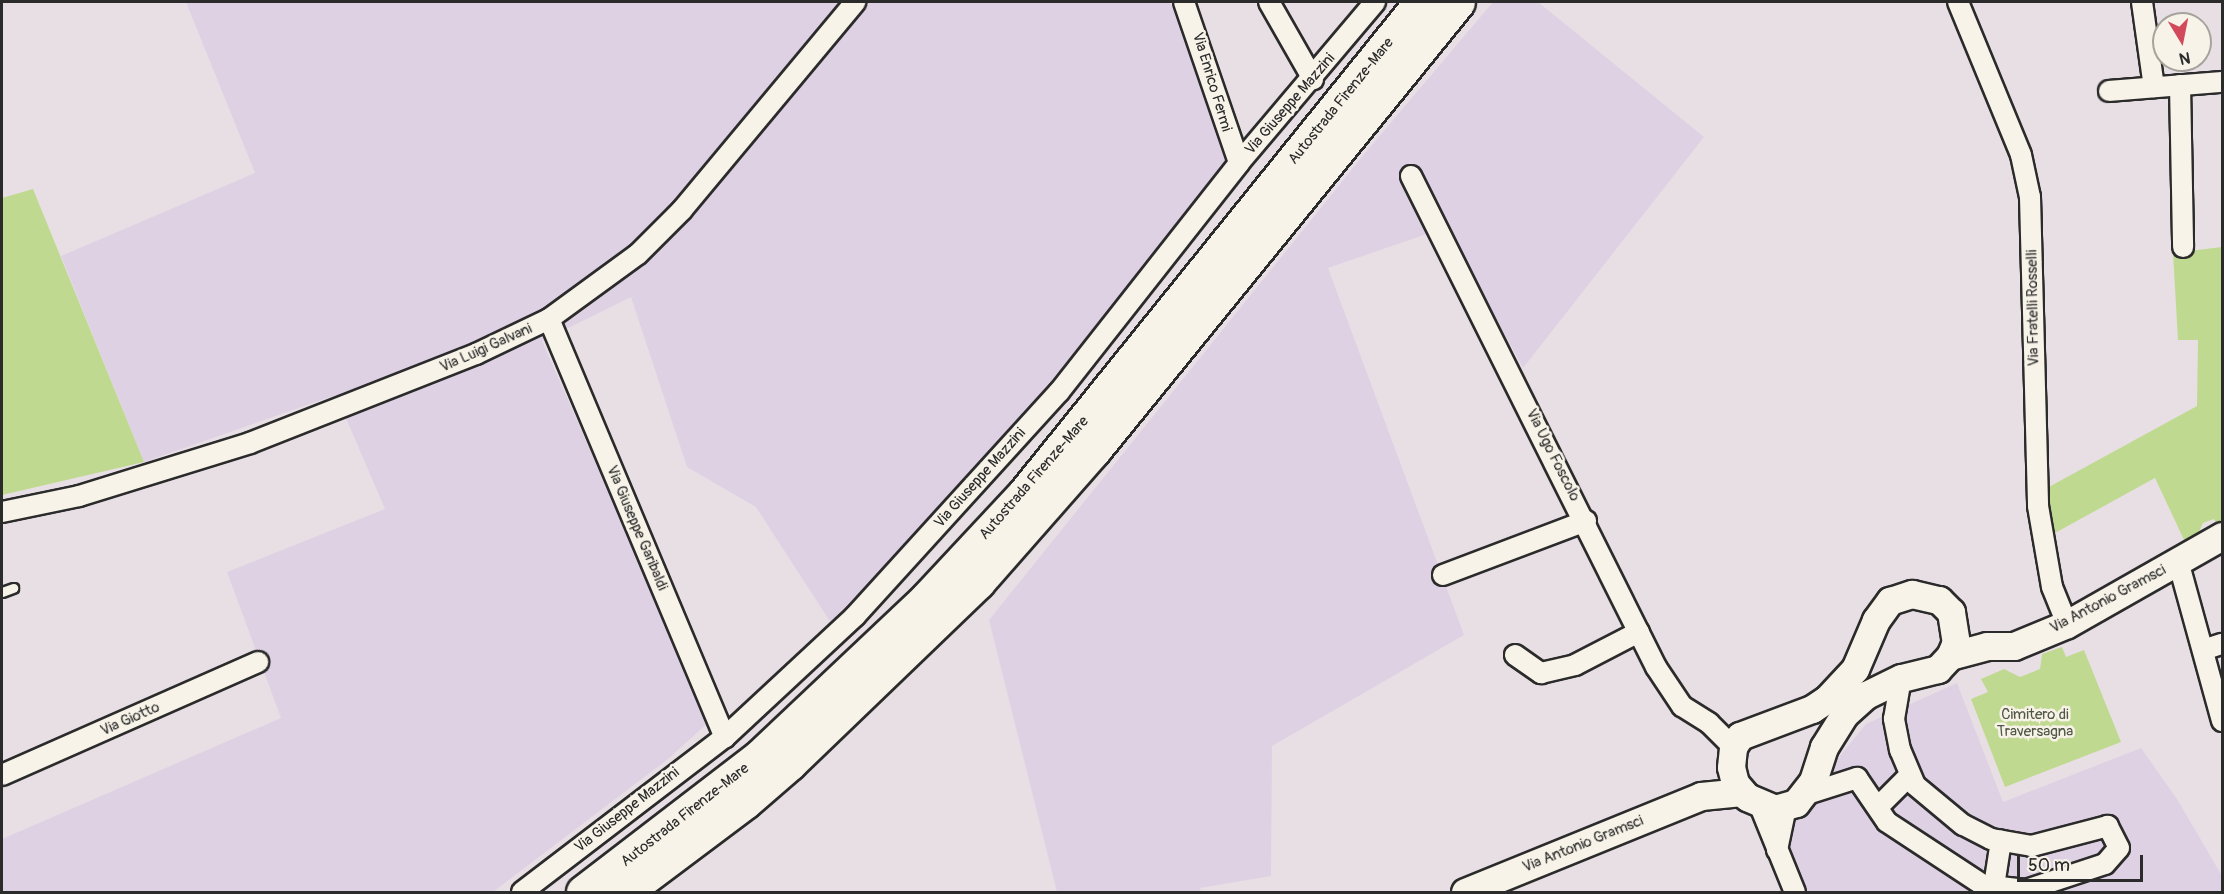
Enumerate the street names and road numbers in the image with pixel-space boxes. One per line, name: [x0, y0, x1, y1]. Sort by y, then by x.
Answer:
street label: Via Enrico Fermi: [1188, 30, 1236, 134]
street label: Autostrada Firenze-Mare: [1284, 34, 1398, 168]
street label: Via Giuseppe Mazzini: [1241, 50, 1339, 158]
street label: Via Fratelli Rosselli: [2023, 250, 2043, 366]
street label: Via Luigi Galvani: [437, 320, 535, 376]
street label: Via Ugo Foscolo: [1522, 406, 1584, 504]
street label: Autostrada Firenze-Mare: [976, 413, 1092, 543]
street label: Via Giuseppe Mazzini: [930, 424, 1030, 532]
street label: Via Giuseppe Garibaldi: [603, 463, 671, 593]
street label: Via Antonio Gramsci: [2047, 561, 2169, 637]
street label: Via Giotto: [98, 698, 162, 740]
street label: Autostrada Firenze-Mare: [617, 759, 753, 871]
street label: Via Giuseppe Mazzini: [571, 763, 683, 857]
street label: Via Antonio Gramsci: [1520, 812, 1646, 876]

